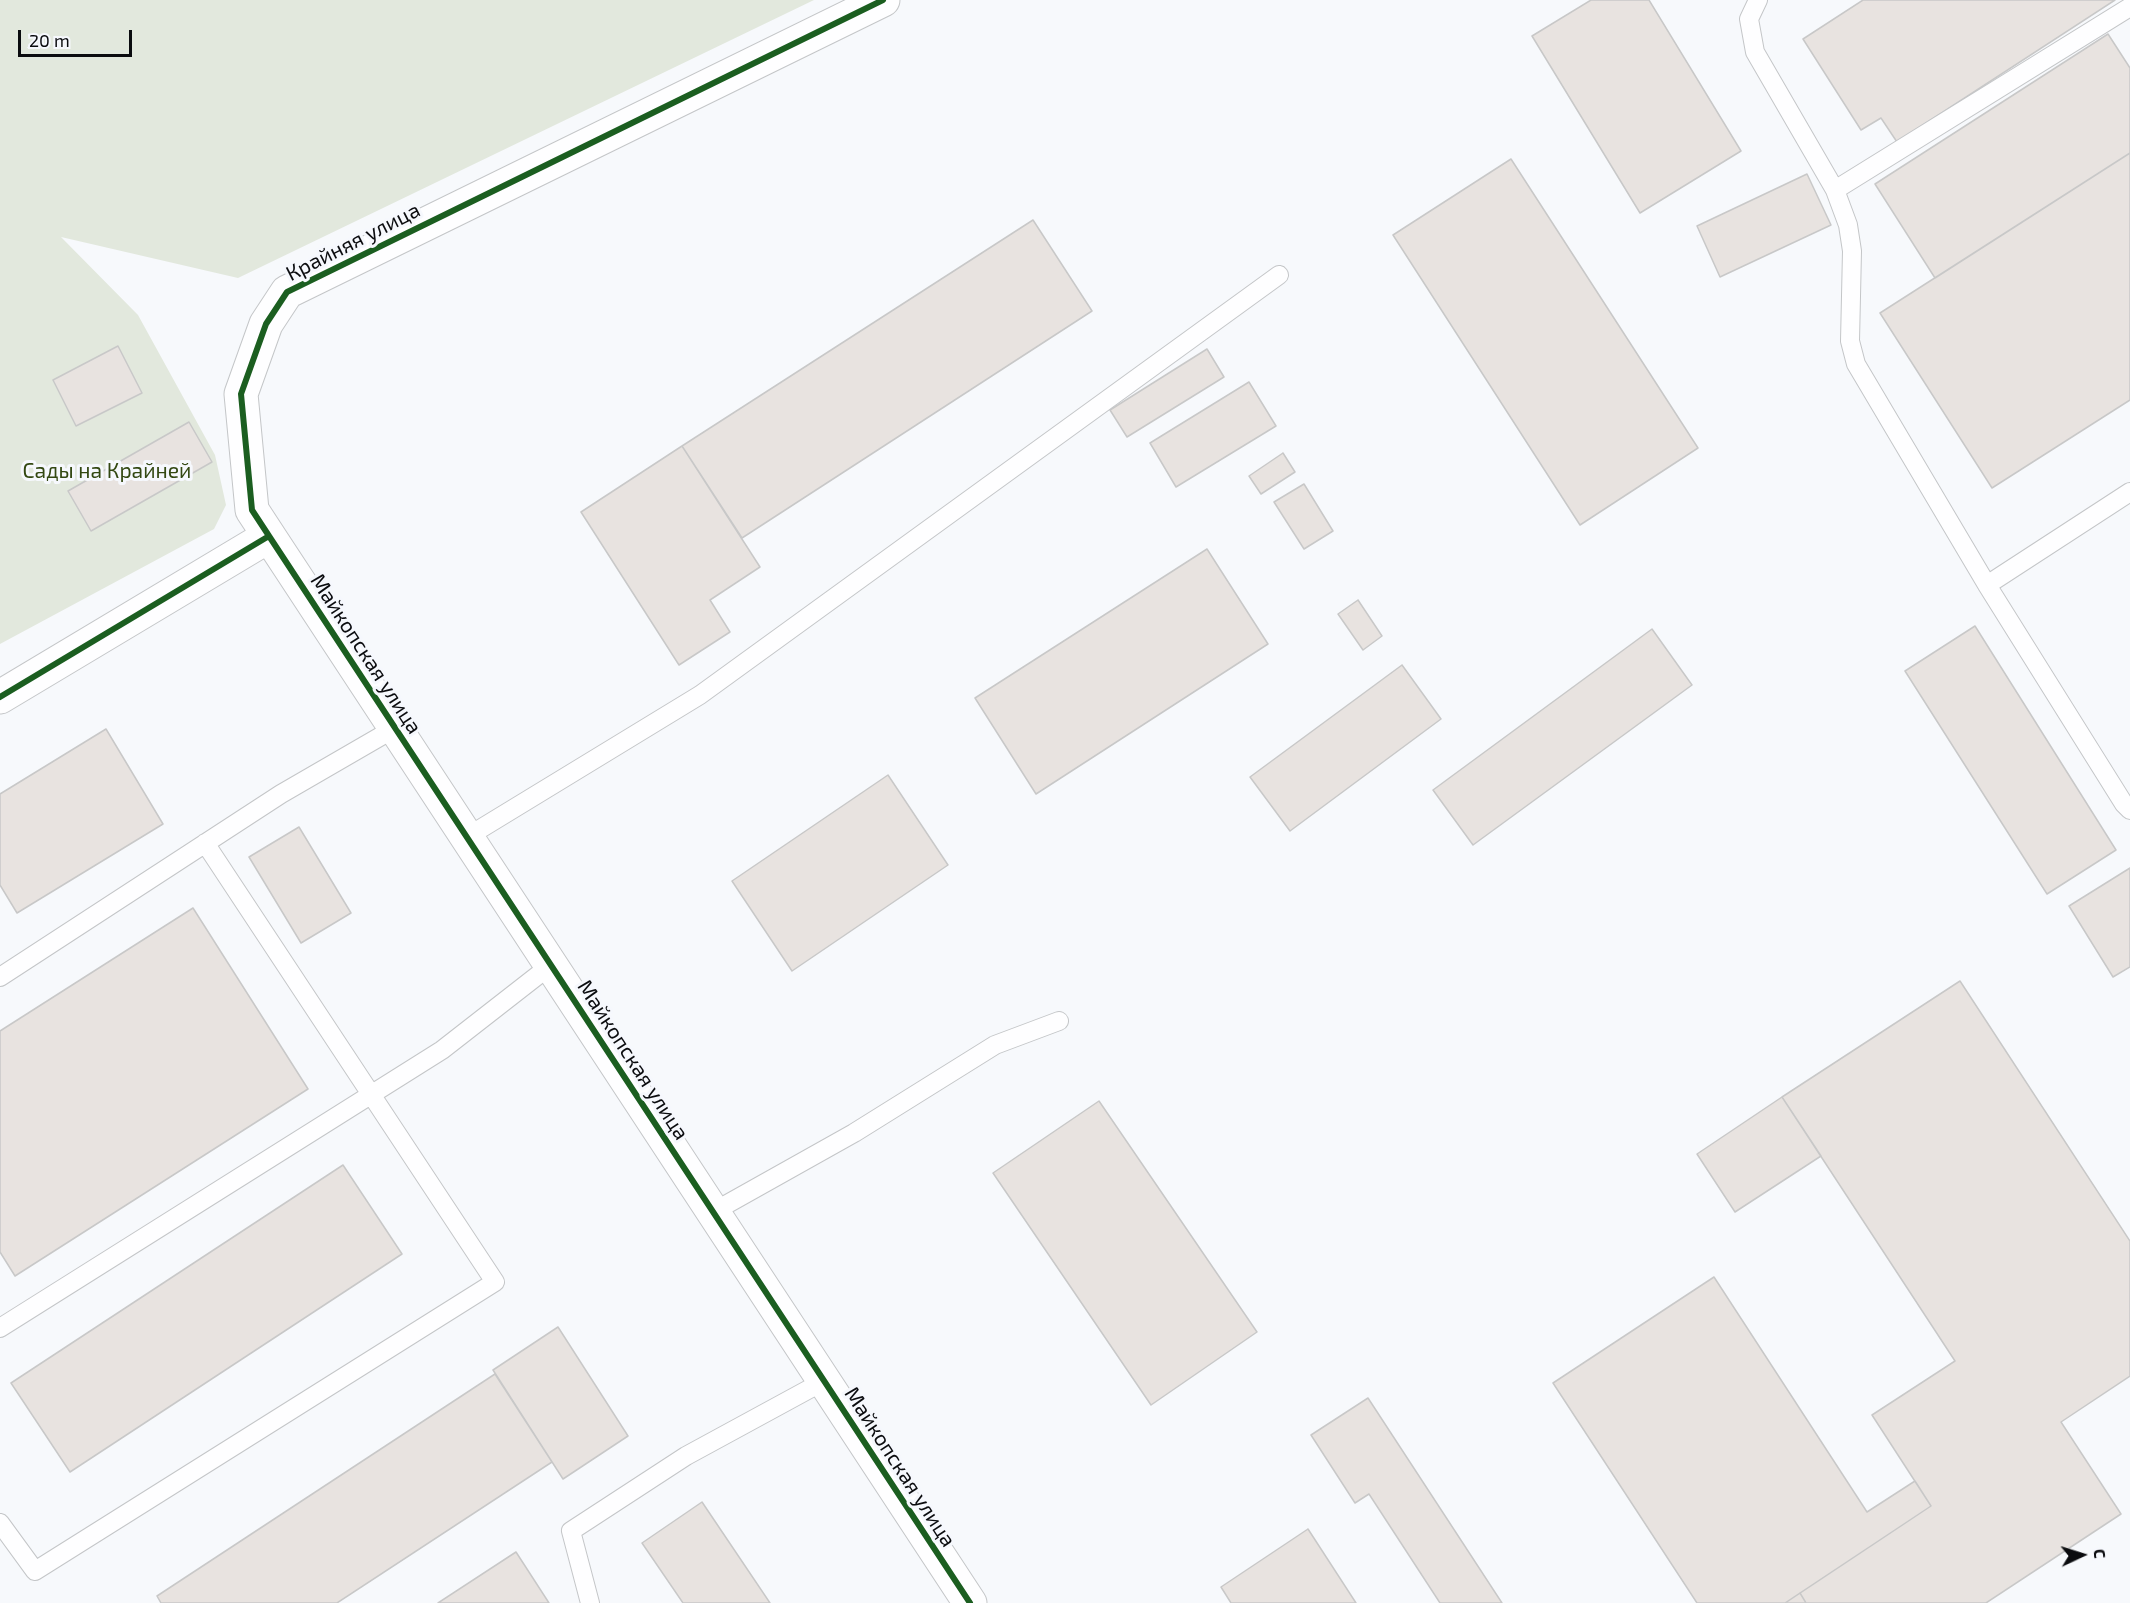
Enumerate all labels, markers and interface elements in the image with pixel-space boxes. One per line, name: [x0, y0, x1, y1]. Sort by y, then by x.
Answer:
scale bar: [21, 18, 135, 56]
text: 20 m: [29, 29, 70, 51]
street label: Крайняя улица: [282, 197, 424, 287]
park label: Сады на Крайней: [23, 458, 191, 484]
street label: Майкопская улица: [305, 569, 427, 739]
street label: Майкопская улица: [572, 975, 694, 1145]
street label: Майкопская улица: [839, 1382, 961, 1552]
north arrow: [2052, 1525, 2112, 1585]
text: С: [2091, 1548, 2110, 1559]

